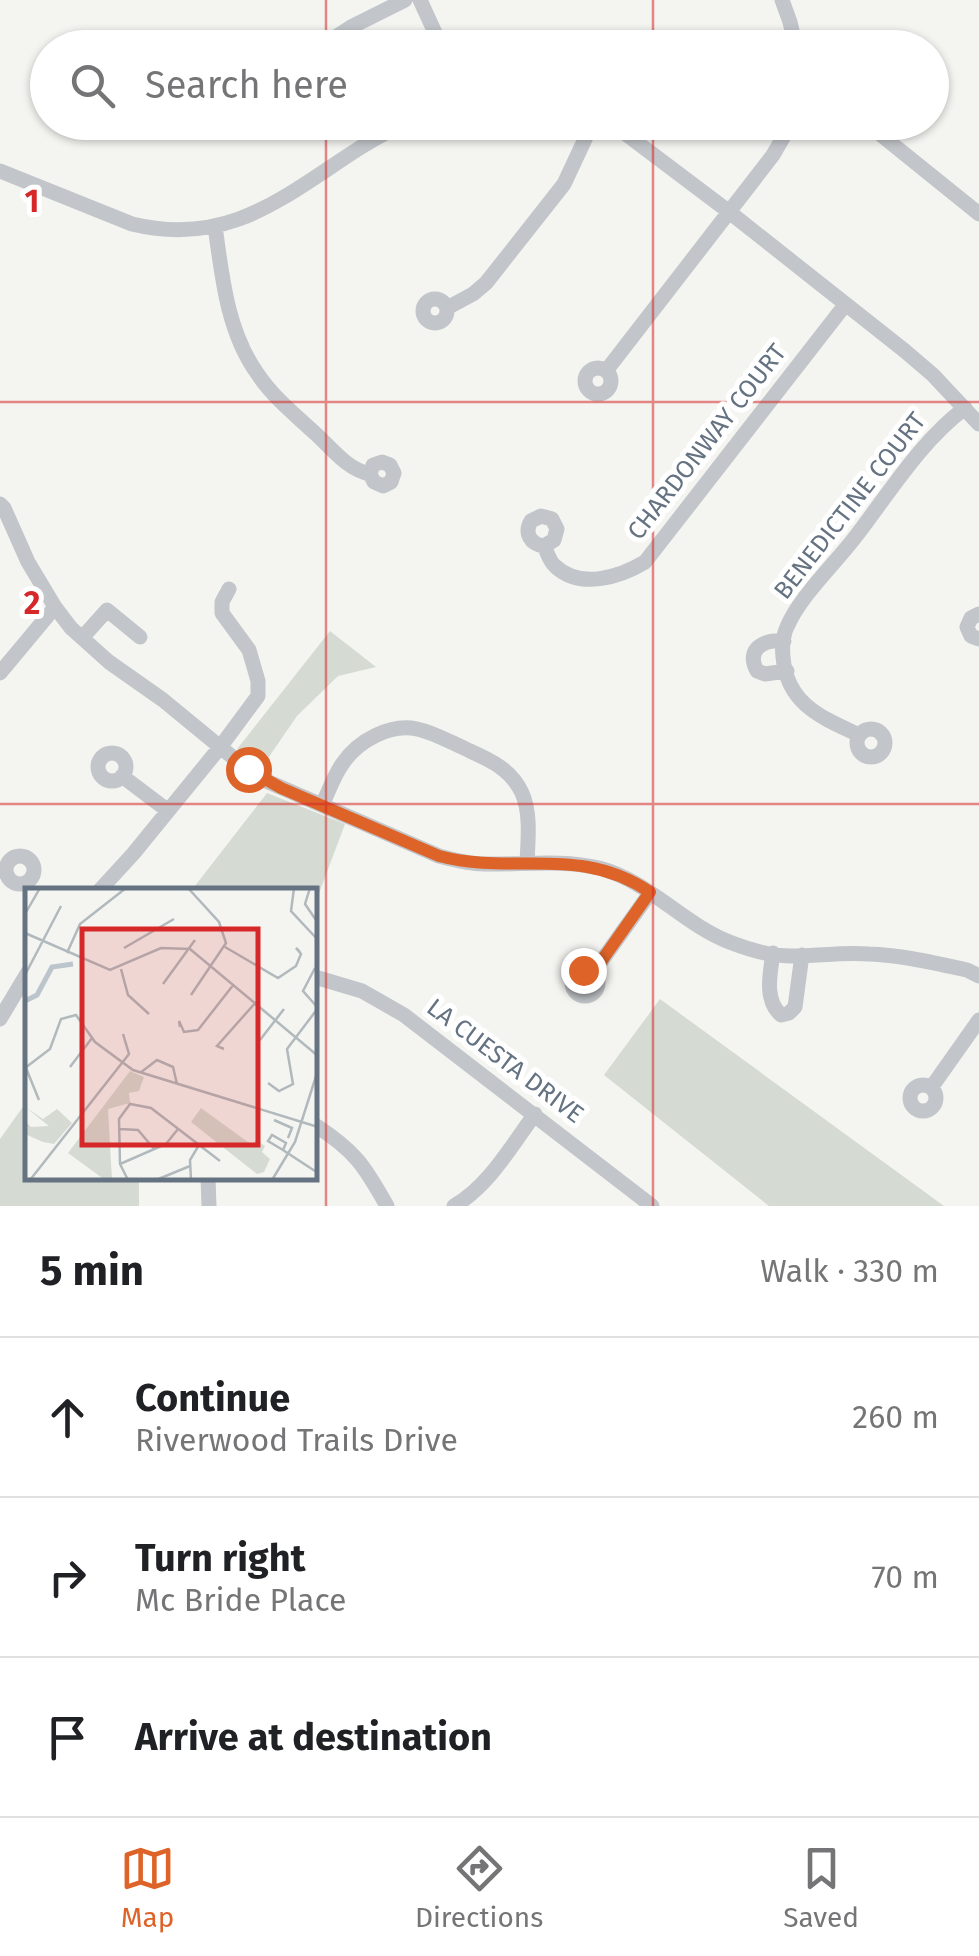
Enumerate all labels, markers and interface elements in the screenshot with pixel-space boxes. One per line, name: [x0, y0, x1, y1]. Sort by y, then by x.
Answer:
search box: [30, 30, 949, 140]
icon: search: [65, 58, 120, 113]
text: Search here: [145, 62, 348, 108]
text: 1: [25, 182, 39, 220]
street label: CHARDONWAY COURT: [621, 338, 793, 546]
street label: BENEDICTINE COURT: [768, 407, 932, 605]
text: 2: [24, 584, 40, 622]
route start: [226, 747, 272, 793]
inset map: [25, 888, 318, 1181]
route end: [561, 948, 607, 994]
street label: LA CUESTA DRIVE: [421, 992, 589, 1130]
text: 5 min: [40, 1246, 144, 1296]
text: Walk · 330 m: [760, 1252, 939, 1290]
text: Continue: [135, 1375, 290, 1421]
icon: ahead: [40, 1390, 95, 1445]
text: 260 m: [852, 1398, 939, 1436]
text: Riverwood Trails Drive: [135, 1421, 458, 1459]
text: Turn right: [135, 1535, 305, 1581]
icon: right: [40, 1550, 95, 1605]
text: 70 m: [871, 1558, 939, 1596]
text: Mc Bride Place: [135, 1581, 347, 1619]
icon: arrive: [40, 1710, 95, 1765]
text: Arrive at destination: [135, 1714, 492, 1760]
tab: Map: [120, 1841, 175, 1934]
tab: Directions: [415, 1841, 543, 1934]
tab: Saved: [783, 1841, 859, 1934]

